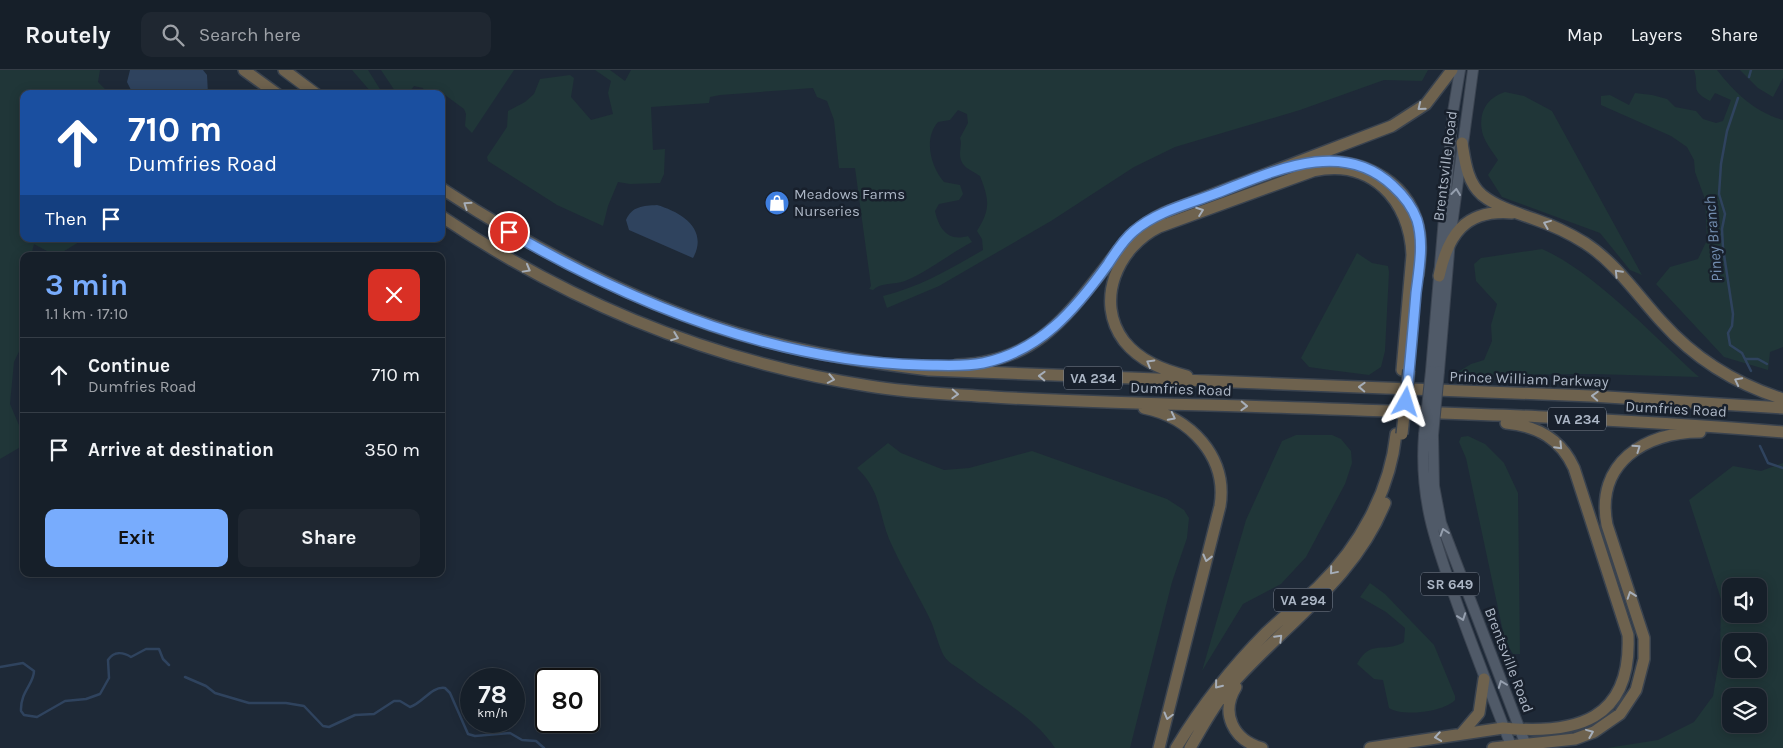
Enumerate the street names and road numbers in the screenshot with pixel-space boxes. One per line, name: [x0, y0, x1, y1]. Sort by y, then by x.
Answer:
street label: Brentsville Road: [1429, 110, 1461, 222]
road number: VA 234: [1064, 366, 1122, 390]
street label: Prince William Parkway: [1449, 367, 1609, 391]
street label: Dumfries Road: [1130, 378, 1232, 400]
street label: Dumfries Road: [1625, 397, 1727, 421]
road number: VA 234: [1548, 408, 1606, 430]
road number: SR 649: [1421, 572, 1479, 596]
road number: VA 294: [1274, 588, 1332, 612]
street label: Brentsville Road: [1481, 605, 1537, 715]

